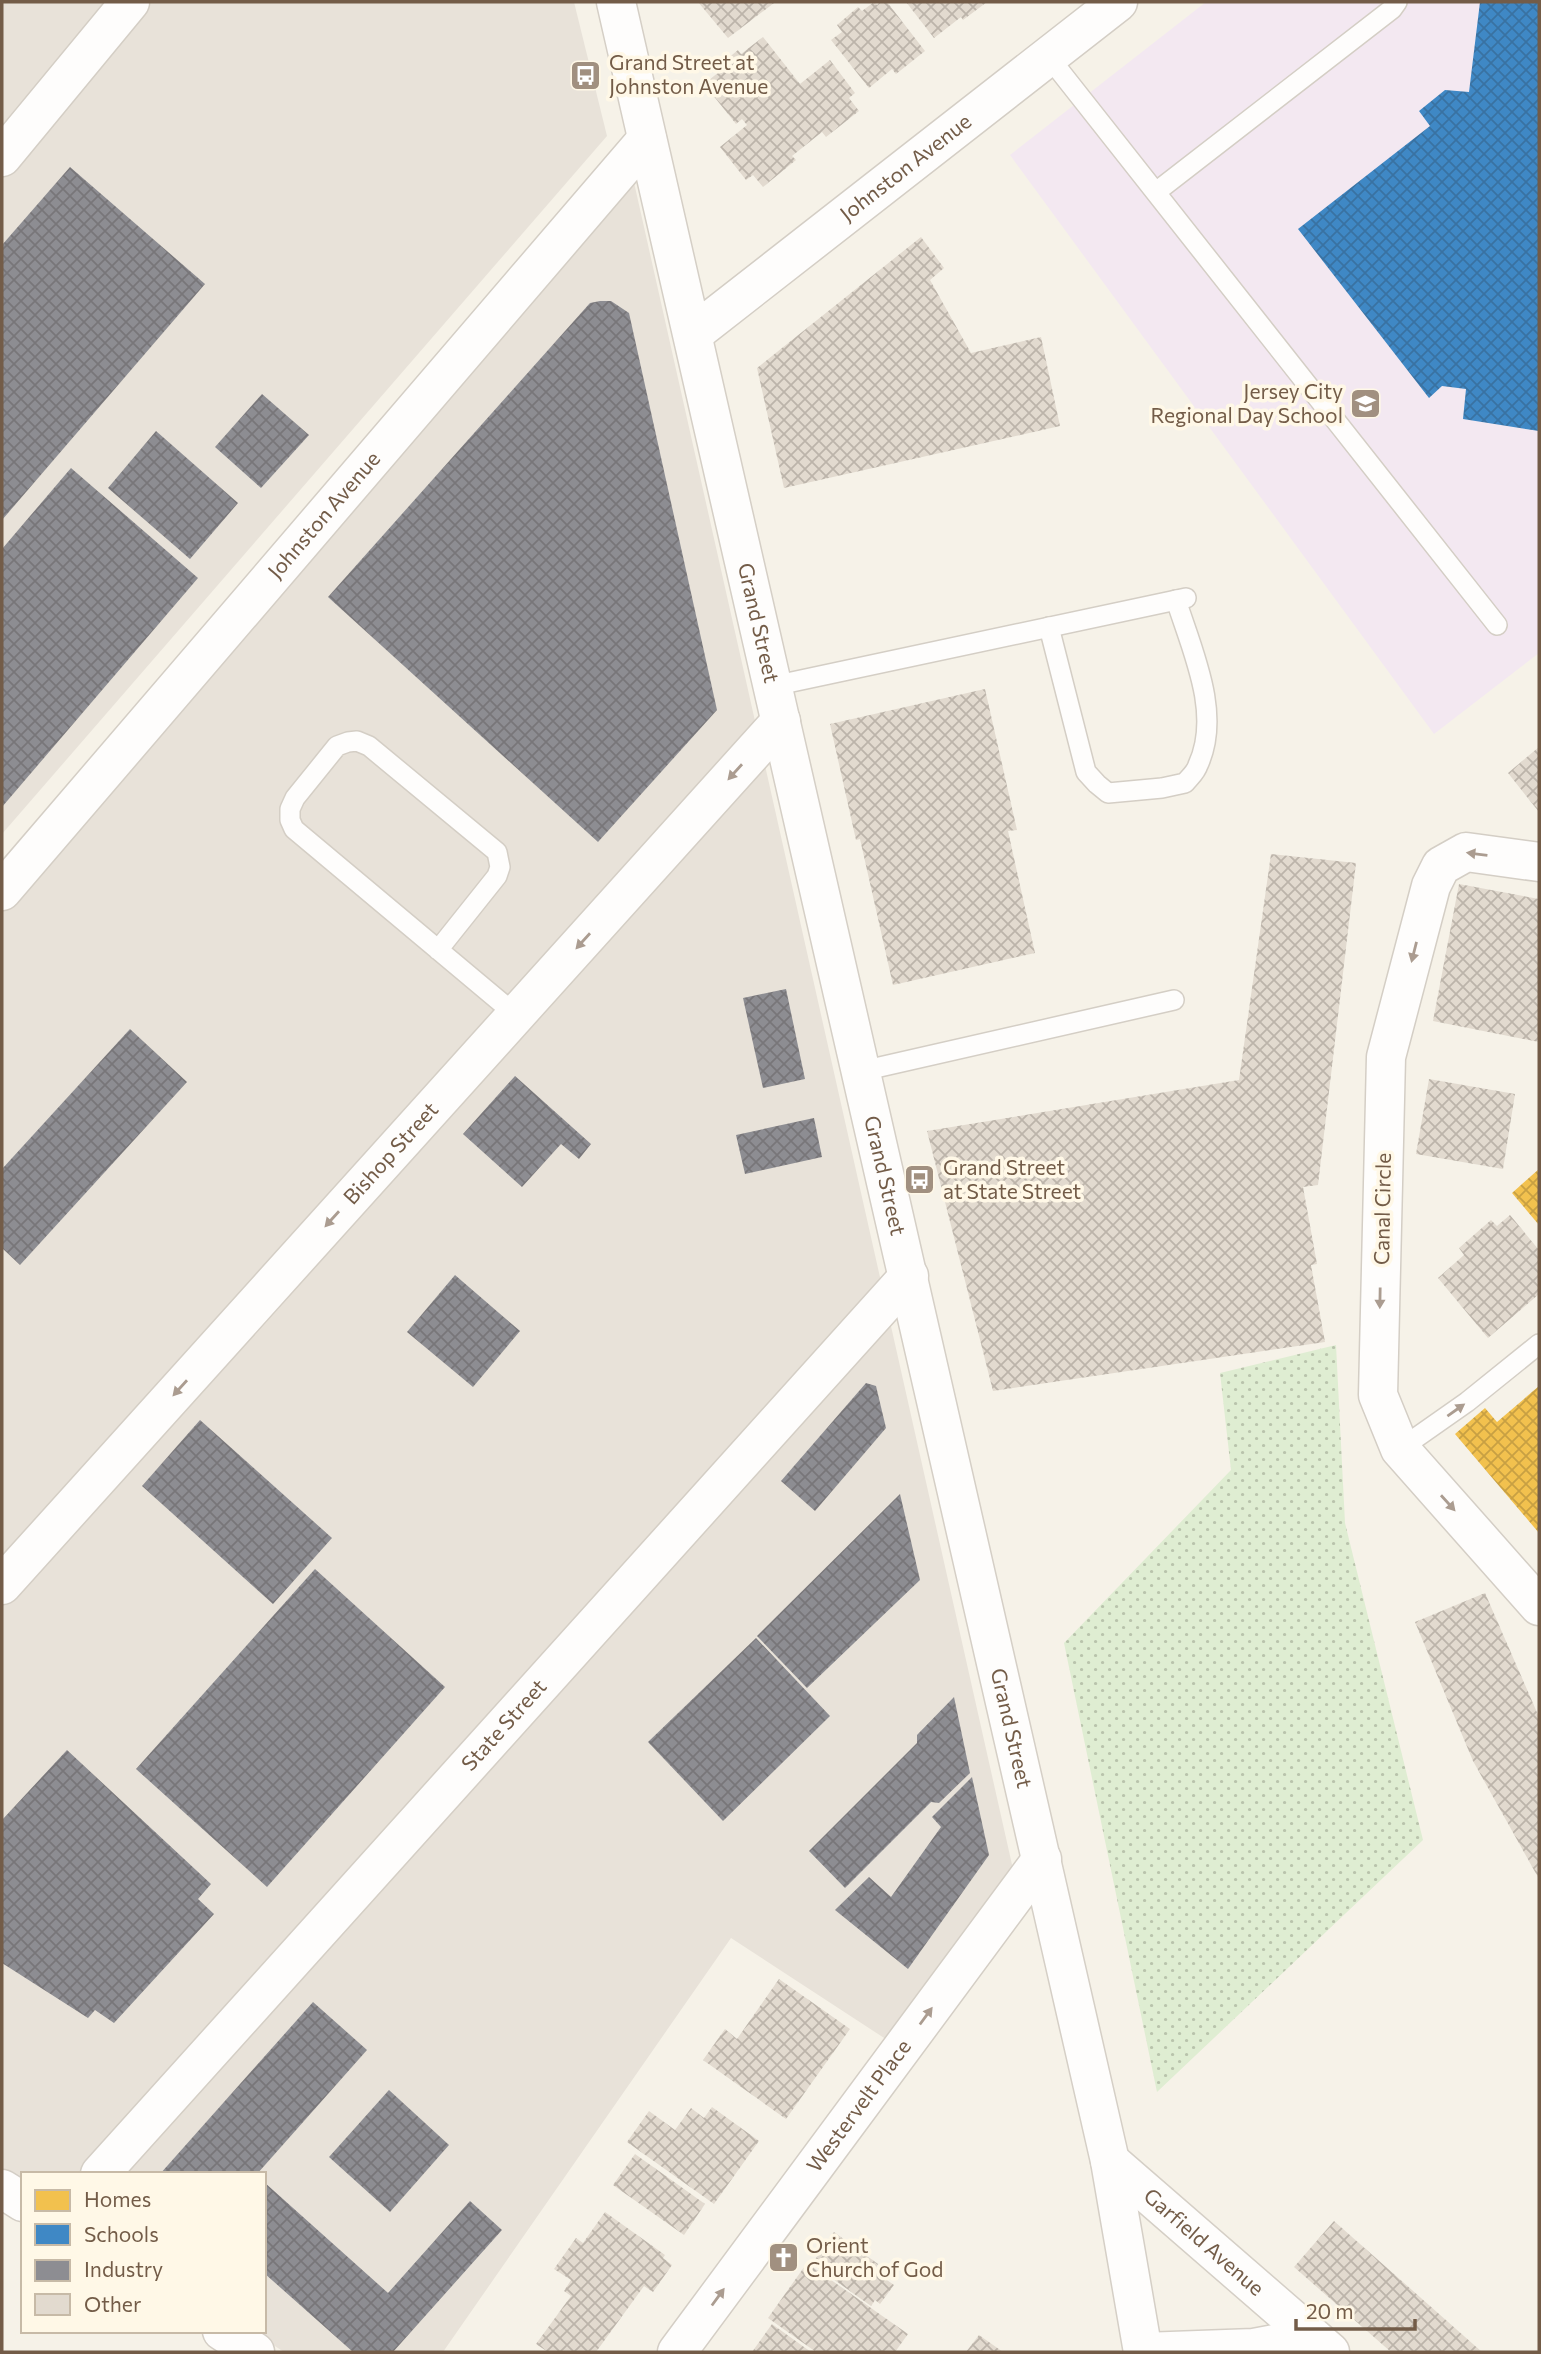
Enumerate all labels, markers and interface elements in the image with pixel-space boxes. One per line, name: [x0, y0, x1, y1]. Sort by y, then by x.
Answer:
place label: Grand Street at Johnston Avenue: [609, 49, 768, 98]
bus stop icon: Grand Street at Johnston Avenue: [569, 58, 603, 92]
street label: Johnston Avenue: [834, 108, 975, 226]
place label: Jersey City Regional Day School: [1151, 378, 1343, 427]
school or university icon: Jersey City Regional Day School: [1349, 387, 1383, 421]
street label: Johnston Avenue: [262, 446, 385, 583]
street label: Grand Street: [734, 560, 785, 685]
one-way arrow: [727, 763, 743, 781]
one-way arrow: [1466, 848, 1488, 859]
one-way arrow: [576, 932, 591, 949]
one-way arrow: [1408, 942, 1418, 963]
street label: Bishop Street: [337, 1096, 442, 1209]
street label: Grand Street: [860, 1113, 912, 1238]
street label: Canal Circle: [1368, 1153, 1395, 1265]
place label: Grand Street at State Street: [943, 1154, 1081, 1203]
bus stop icon: Grand Street at State Street: [903, 1163, 937, 1197]
one-way arrow: [324, 1210, 340, 1228]
one-way arrow: [1375, 1287, 1386, 1309]
one-way arrow: [172, 1379, 188, 1396]
one-way arrow: [1447, 1403, 1465, 1417]
one-way arrow: [1440, 1494, 1456, 1512]
street label: Grand Street: [987, 1666, 1038, 1790]
street label: State Street: [455, 1673, 551, 1775]
one-way arrow: [918, 2007, 932, 2025]
street label: Westervelt Place: [801, 2034, 915, 2176]
legend: [21, 2172, 266, 2333]
street label: Garfield Avenue: [1139, 2182, 1270, 2300]
text: Homes: [84, 2186, 151, 2211]
text: Schools: [84, 2221, 159, 2246]
place label: Orient Church of God: [806, 2232, 943, 2281]
church icon: Orient Church of God: [766, 2241, 800, 2275]
text: Industry: [84, 2256, 163, 2281]
scale bar: [1296, 2288, 1415, 2332]
one-way arrow: [710, 2289, 725, 2307]
text: Other: [84, 2291, 141, 2316]
text: 20 m: [1306, 2298, 1354, 2323]

